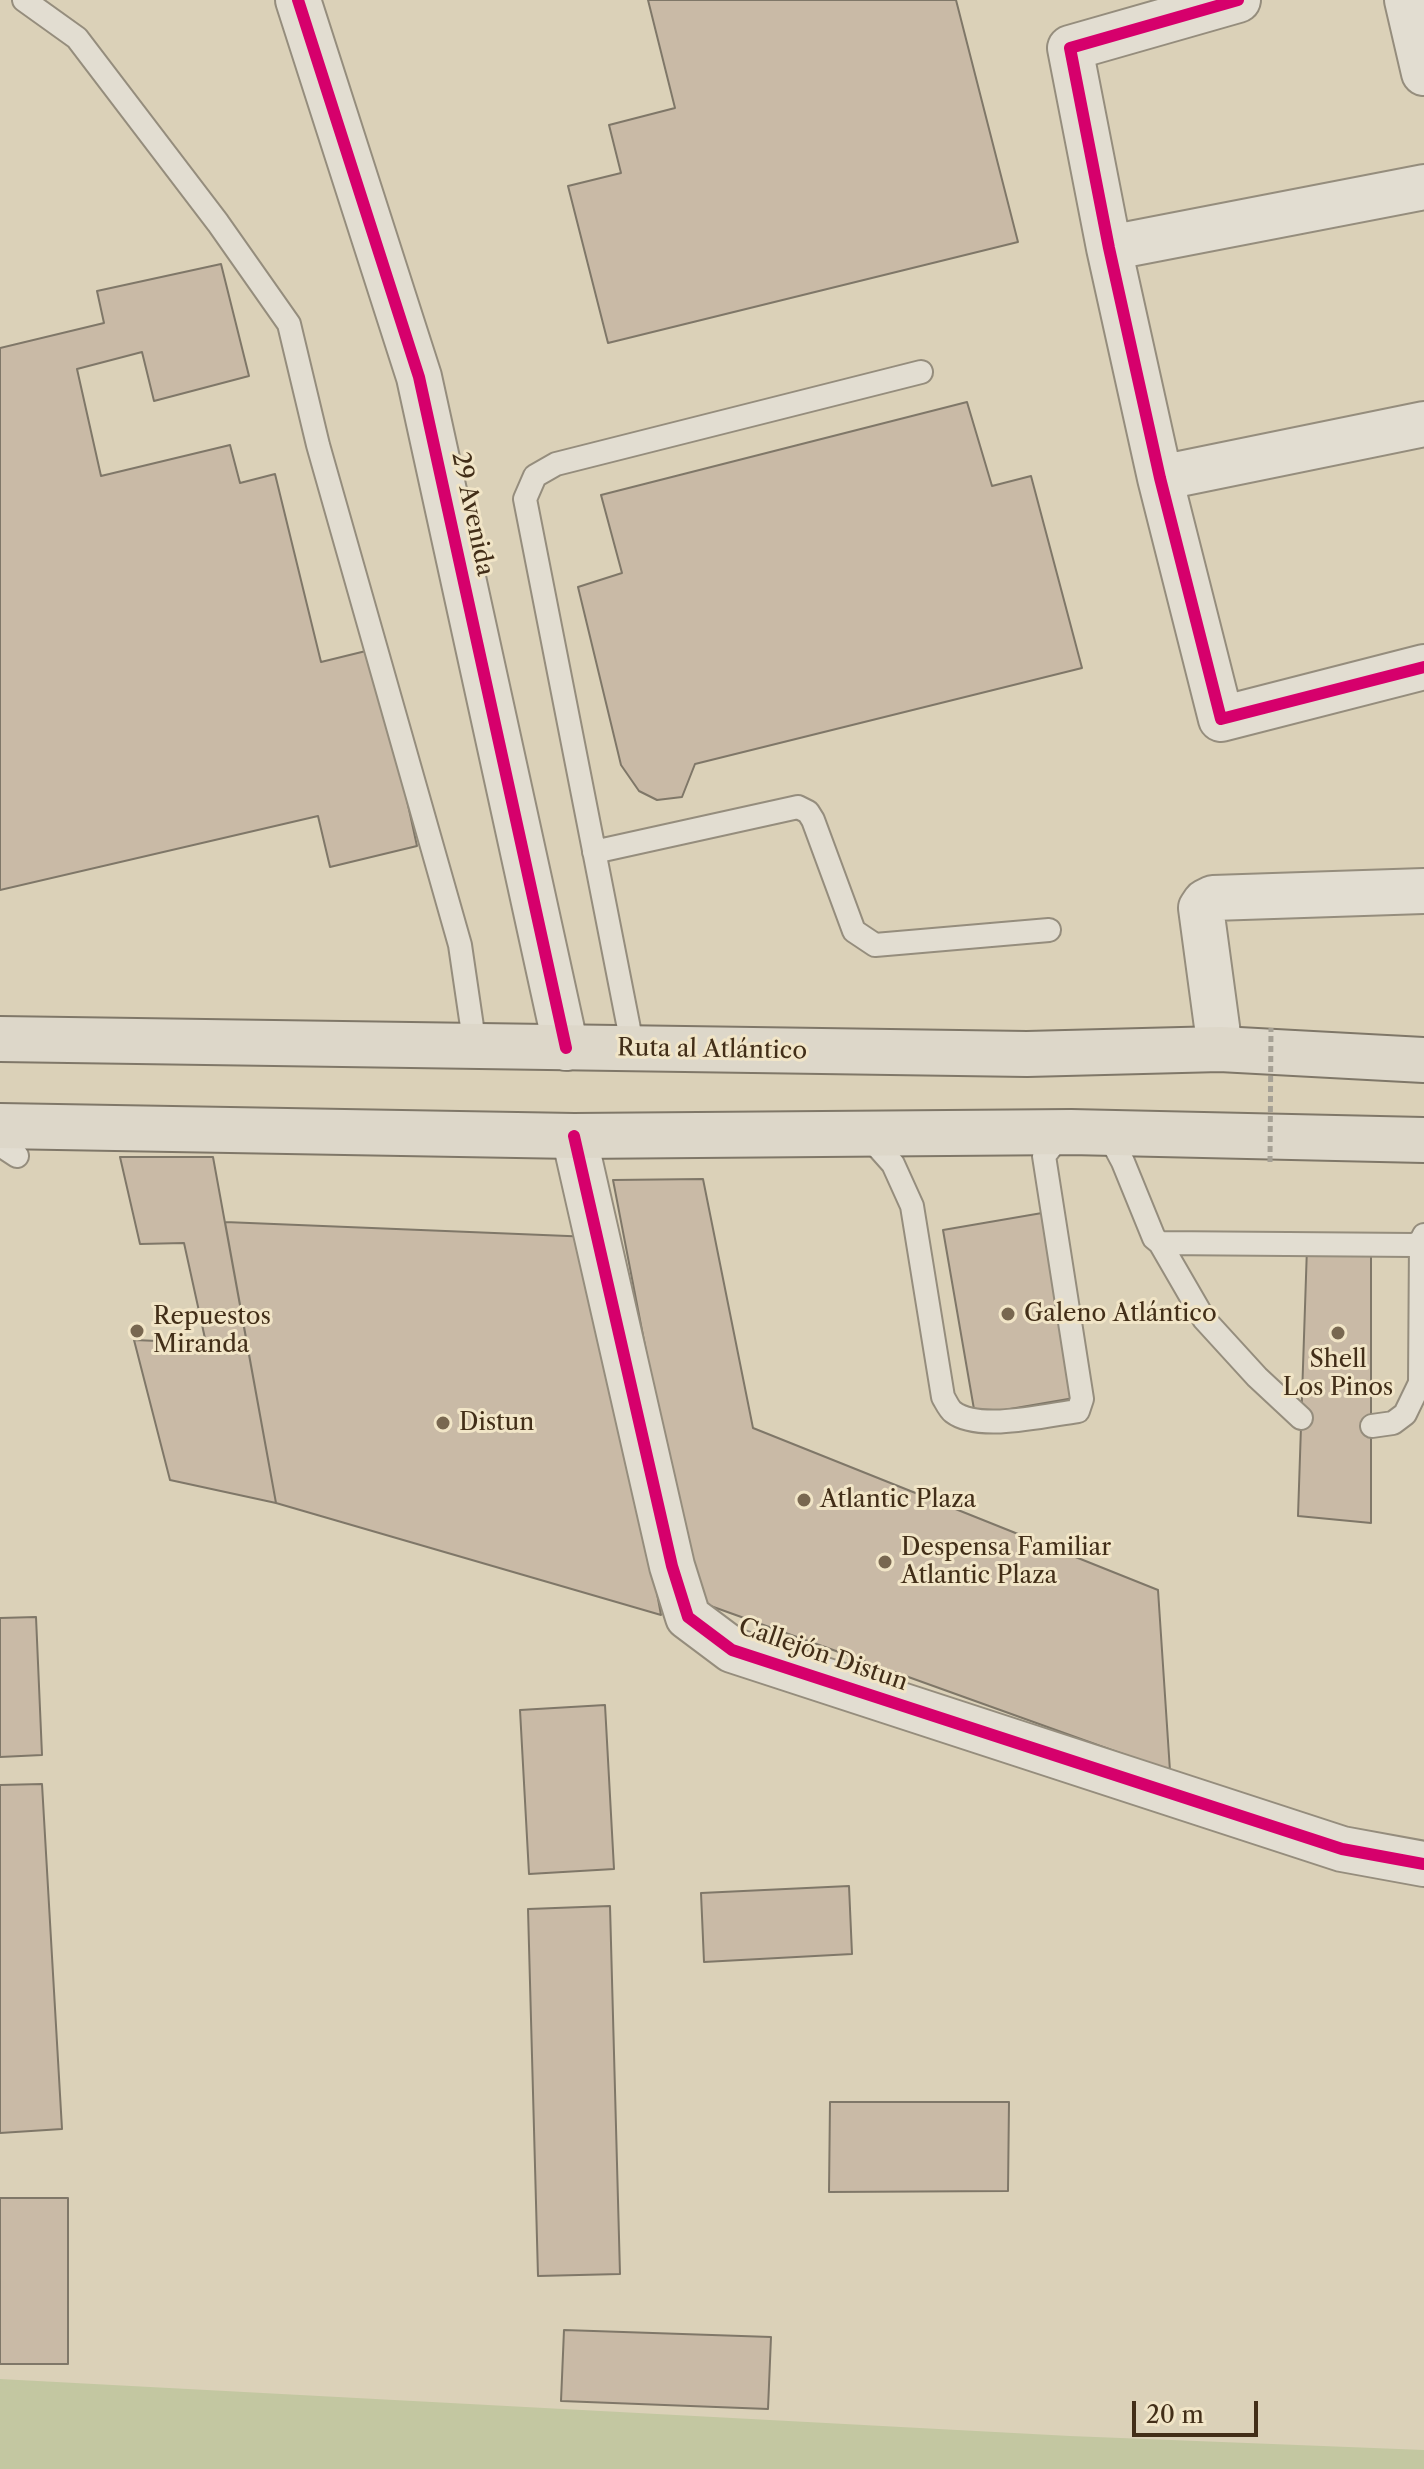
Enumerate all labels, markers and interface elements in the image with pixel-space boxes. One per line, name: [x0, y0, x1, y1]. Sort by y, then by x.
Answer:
street label: 29 Avenida: [445, 449, 499, 579]
street label: Ruta al Atlántico: [617, 1034, 807, 1066]
place label: Galeno Atlántico: [1024, 1300, 1217, 1328]
place label: Repuestos Miranda: [153, 1303, 271, 1359]
marker: Galeno Atlántico: [999, 1305, 1017, 1323]
marker: Repuestos Miranda: [128, 1322, 146, 1340]
marker: Shell Los Pinos: [1329, 1324, 1347, 1342]
place label: Shell Los Pinos: [1283, 1346, 1393, 1402]
place label: Distun: [459, 1409, 534, 1437]
marker: Distun: [434, 1414, 452, 1432]
place label: Atlantic Plaza: [820, 1486, 976, 1514]
marker: Atlantic Plaza: [795, 1491, 813, 1509]
place label: Despensa Familiar Atlantic Plaza: [901, 1534, 1111, 1590]
marker: Despensa Familiar Atlantic Plaza: [876, 1553, 894, 1571]
street label: Callejón Distun: [735, 1613, 911, 1697]
scale bar: [1136, 2385, 1262, 2435]
text: 20 m: [1146, 2400, 1204, 2429]

